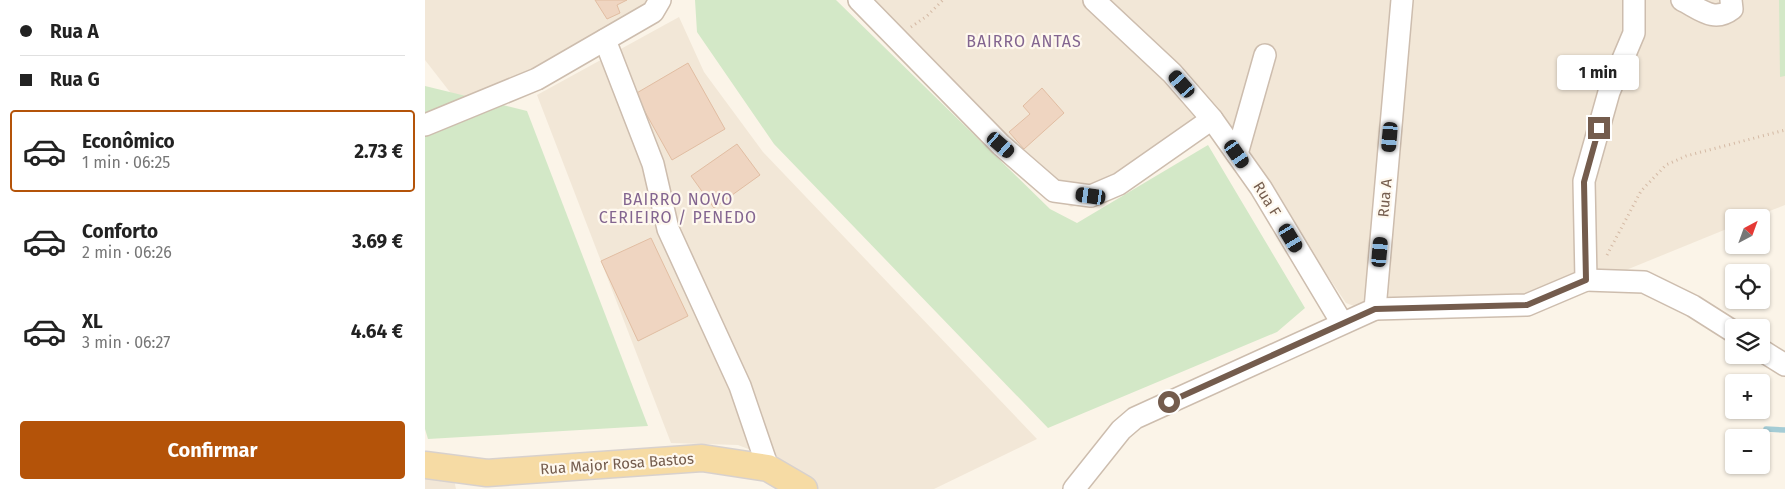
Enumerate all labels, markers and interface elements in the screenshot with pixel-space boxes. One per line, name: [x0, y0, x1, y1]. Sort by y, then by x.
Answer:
text: Rua A: [50, 20, 99, 43]
district label: BAIRRO ANTAS: [966, 32, 1082, 51]
callout: 1 min: [1558, 56, 1640, 90]
text: 1 min: [1579, 63, 1617, 82]
text: Rua G: [50, 68, 100, 91]
car: [1166, 68, 1197, 100]
route end: [1588, 117, 1610, 139]
car: [1381, 121, 1398, 153]
icon: car: [22, 129, 67, 174]
car: [984, 129, 1017, 161]
text: Econômico: [82, 130, 175, 153]
car: [1222, 137, 1251, 171]
text: 2.73 €: [354, 140, 403, 163]
text: 1 min · 06:25: [82, 153, 170, 172]
street label: Rua F: [1249, 178, 1285, 220]
street label: Rua A: [1374, 178, 1396, 218]
car: [1075, 186, 1106, 206]
district label: BAIRRO NOVO CERIEIRO / PENEDO: [599, 190, 757, 227]
north arrow: [1725, 209, 1770, 254]
map controls: [1725, 209, 1770, 474]
icon: car: [22, 219, 67, 264]
text: Conforto: [82, 220, 158, 243]
car: [1276, 221, 1305, 255]
text: 3.69 €: [352, 230, 403, 253]
car: [1371, 236, 1388, 268]
text: 2 min · 06:26: [82, 243, 172, 262]
button: locate: [1725, 264, 1770, 309]
icon: car: [22, 309, 67, 354]
text: XL: [82, 310, 103, 333]
button: layers: [1725, 319, 1770, 364]
text: 4.64 €: [351, 320, 403, 343]
text: 3 min · 06:27: [82, 333, 170, 352]
button: +: [1725, 374, 1770, 419]
route start: [1158, 391, 1180, 413]
button: Confirmar: [20, 421, 405, 479]
button: −: [1725, 429, 1770, 474]
street label: Rua Major Rosa Bastos: [540, 450, 694, 478]

